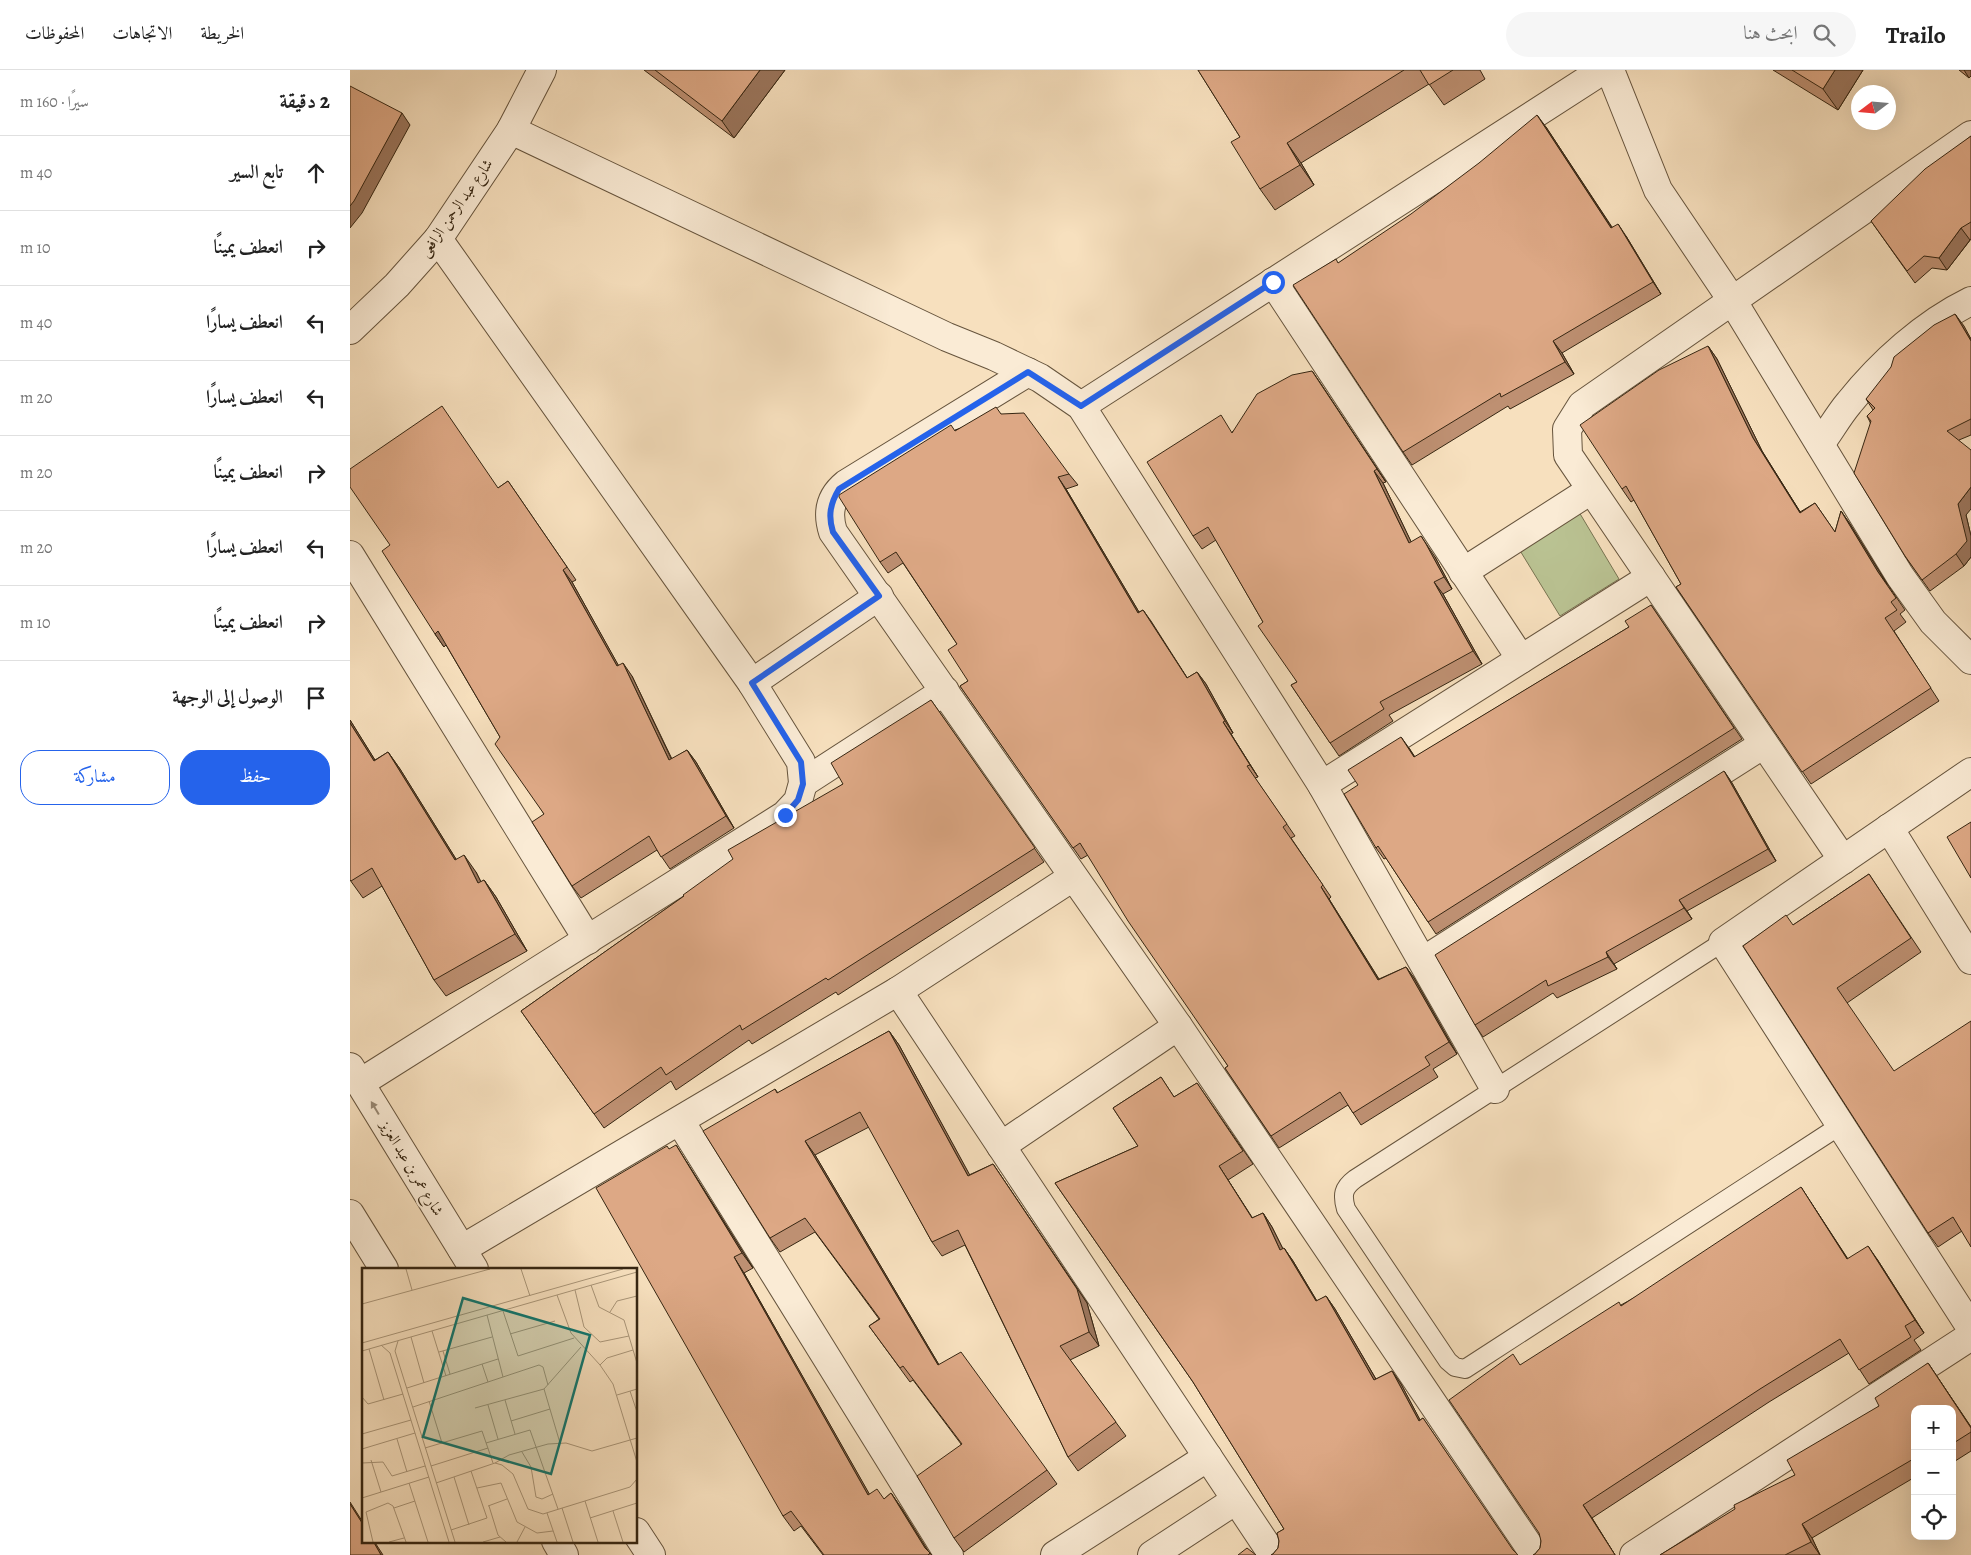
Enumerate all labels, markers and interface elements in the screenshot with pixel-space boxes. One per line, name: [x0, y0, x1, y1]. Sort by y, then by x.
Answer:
search box: [1506, 12, 1856, 57]
text: Trailo: [1886, 19, 1946, 51]
text: ابحث هنا: [1743, 20, 1798, 46]
text: المحفوظات: [25, 21, 84, 45]
text: الاتجاهات: [112, 21, 172, 45]
text: الخريطة: [200, 21, 244, 45]
icon: search: [1810, 21, 1838, 49]
north arrow: [1851, 85, 1896, 130]
text: 2 دقيقة: [280, 87, 330, 115]
text: سيرًا · 160 m: [20, 91, 89, 113]
street label: شارع عبد الرحمن الرافعى: [415, 155, 500, 263]
text: تابع السير: [230, 159, 283, 185]
icon: ahead: [302, 159, 330, 187]
text: 40 m: [20, 162, 52, 184]
text: انعطف يمينًا: [213, 234, 283, 260]
icon: right: [302, 234, 330, 262]
text: 10 m: [20, 237, 51, 259]
route start: [1262, 271, 1285, 294]
text: انعطف يسارًا: [206, 309, 283, 335]
icon: left: [302, 309, 330, 337]
text: 40 m: [20, 312, 52, 334]
text: انعطف يسارًا: [206, 384, 283, 410]
icon: left: [302, 384, 330, 412]
text: 20 m: [20, 387, 53, 409]
text: انعطف يمينًا: [213, 459, 283, 485]
icon: right: [302, 459, 330, 487]
text: 20 m: [20, 462, 53, 484]
text: انعطف يسارًا: [206, 534, 283, 560]
icon: left: [302, 534, 330, 562]
text: 20 m: [20, 537, 53, 559]
text: انعطف يمينًا: [213, 609, 283, 635]
icon: right: [302, 609, 330, 637]
text: 10 m: [20, 612, 51, 634]
text: الوصول إلى الوجهة: [172, 684, 283, 710]
icon: arrive: [302, 684, 330, 712]
button: مشاركة: [20, 750, 170, 805]
button: حفظ: [180, 750, 330, 805]
route end: [774, 804, 797, 827]
one-way arrow: [371, 1101, 380, 1114]
street label: شارع عمر بن عبد العزيز: [372, 1115, 448, 1221]
inset map: [362, 1268, 638, 1542]
map controls: [1911, 1405, 1956, 1540]
button: +: [1911, 1405, 1956, 1450]
button: −: [1911, 1450, 1956, 1495]
button: locate: [1911, 1495, 1956, 1540]

